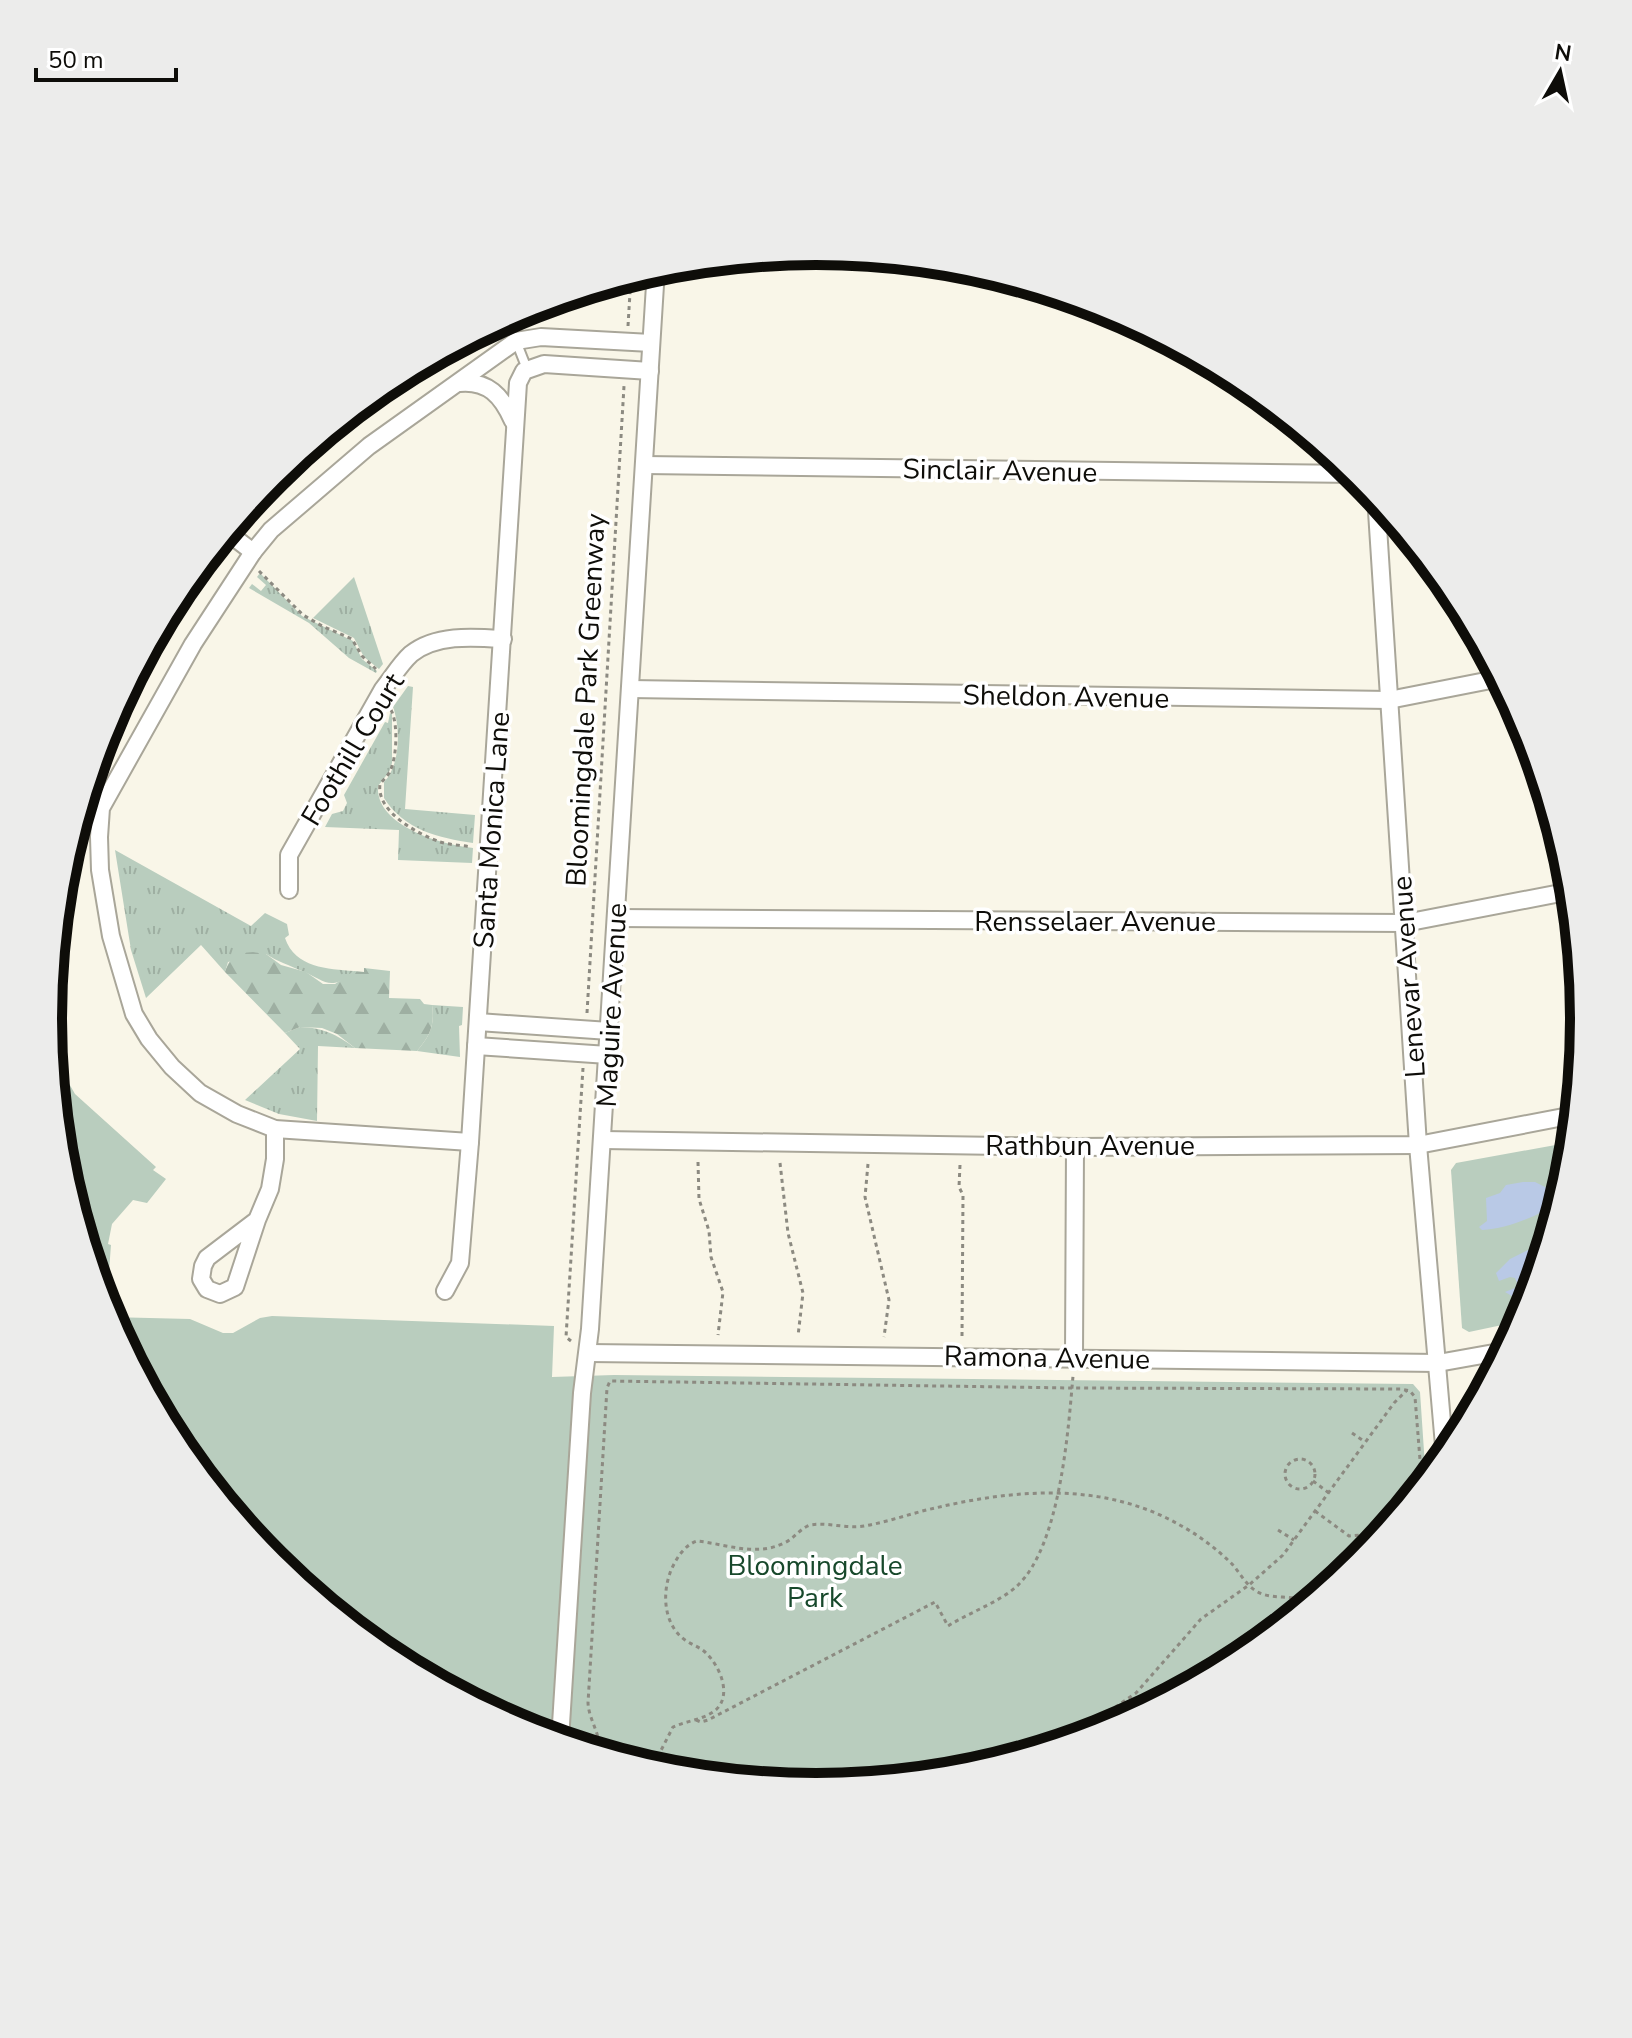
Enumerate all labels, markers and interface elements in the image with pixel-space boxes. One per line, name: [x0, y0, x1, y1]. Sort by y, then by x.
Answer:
scale bar: [36, 32, 176, 82]
north arrow: [1520, 32, 1600, 112]
text: N: [1552, 37, 1573, 69]
text: 50 m: [48, 44, 104, 76]
street label: Sinclair Avenue: [902, 450, 1098, 492]
street label: Bloomingdale Park Greenway: [557, 512, 615, 888]
street label: Foothill Court: [292, 666, 413, 833]
street label: Sheldon Avenue: [962, 676, 1170, 718]
street label: Santa Monica Lane: [465, 710, 519, 950]
street label: Lenevar Avenue: [1383, 875, 1435, 1079]
street label: Maguire Avenue: [588, 902, 636, 1108]
street label: Rensselaer Avenue: [974, 903, 1216, 941]
street label: Rathbun Avenue: [985, 1127, 1195, 1165]
street label: Ramona Avenue: [944, 1337, 1150, 1379]
park label: Bloomingdale Park: [727, 1547, 903, 1617]

